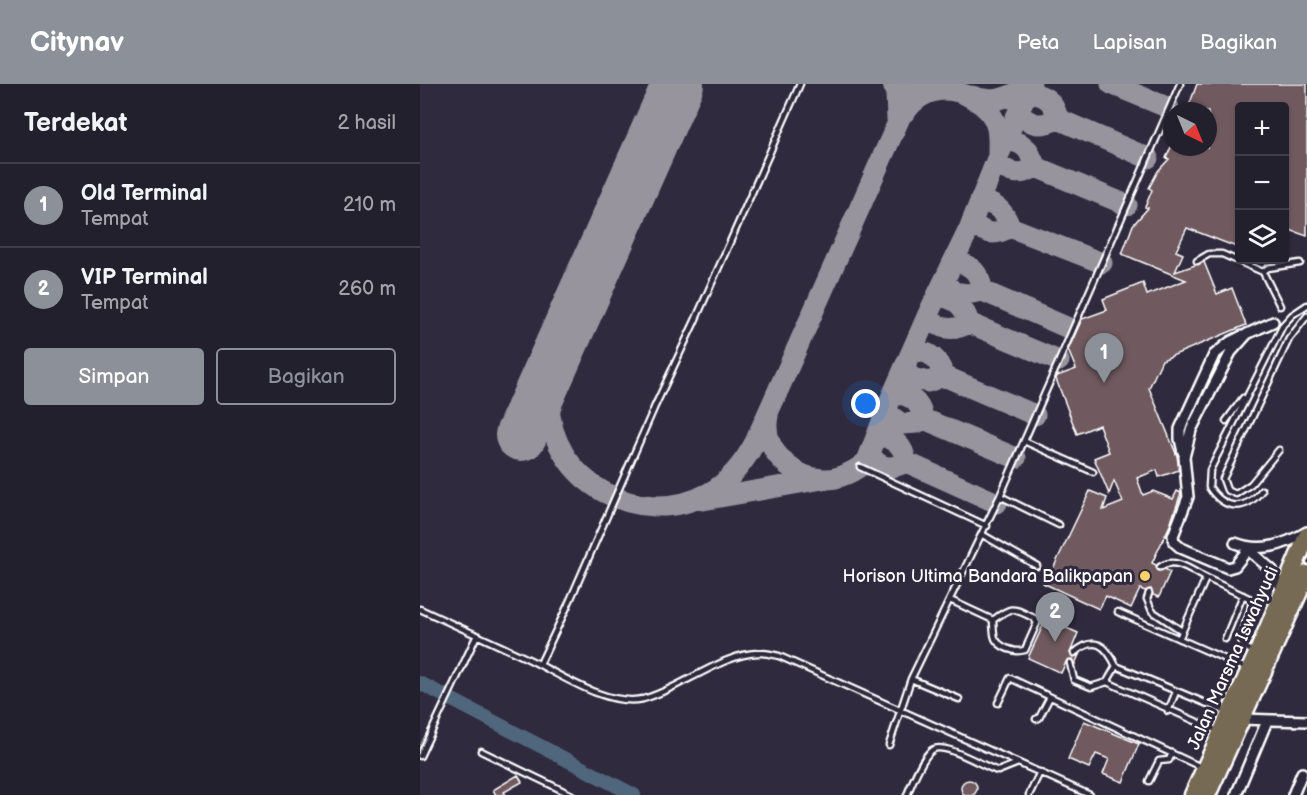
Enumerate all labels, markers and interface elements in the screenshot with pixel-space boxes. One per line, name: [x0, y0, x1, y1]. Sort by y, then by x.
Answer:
text: Citynav: [30, 26, 124, 59]
text: Peta: [1017, 30, 1059, 55]
text: Lapisan: [1092, 30, 1167, 55]
text: Bagikan: [1200, 30, 1277, 55]
north arrow: [1163, 102, 1217, 156]
map controls: [1235, 102, 1289, 264]
button: +: [1235, 102, 1289, 156]
text: Terdekat: [24, 108, 127, 139]
text: 2 hasil: [337, 111, 396, 135]
button: −: [1235, 156, 1289, 210]
text: Old Terminal: [81, 180, 208, 207]
text: 1: [39, 193, 48, 217]
text: 210 m: [343, 193, 396, 217]
text: Tempat: [81, 207, 148, 231]
button: layers: [1235, 210, 1289, 264]
text: VIP Terminal: [81, 264, 208, 291]
text: 2: [38, 277, 49, 301]
text: 260 m: [338, 277, 396, 301]
text: Tempat: [81, 291, 148, 315]
pin: 1: [1084, 334, 1124, 383]
button: Simpan: [24, 348, 204, 405]
button: Bagikan: [216, 348, 396, 405]
your location: [851, 389, 880, 418]
street label: Jalan Marsma Iswahyudi: [1183, 563, 1283, 753]
place label: Horison Ultima Bandara Balikpapan: [843, 566, 1133, 587]
marker: Horison Ultima Bandara Balikpapan: [1138, 569, 1152, 583]
pin: 2: [1036, 592, 1074, 642]

